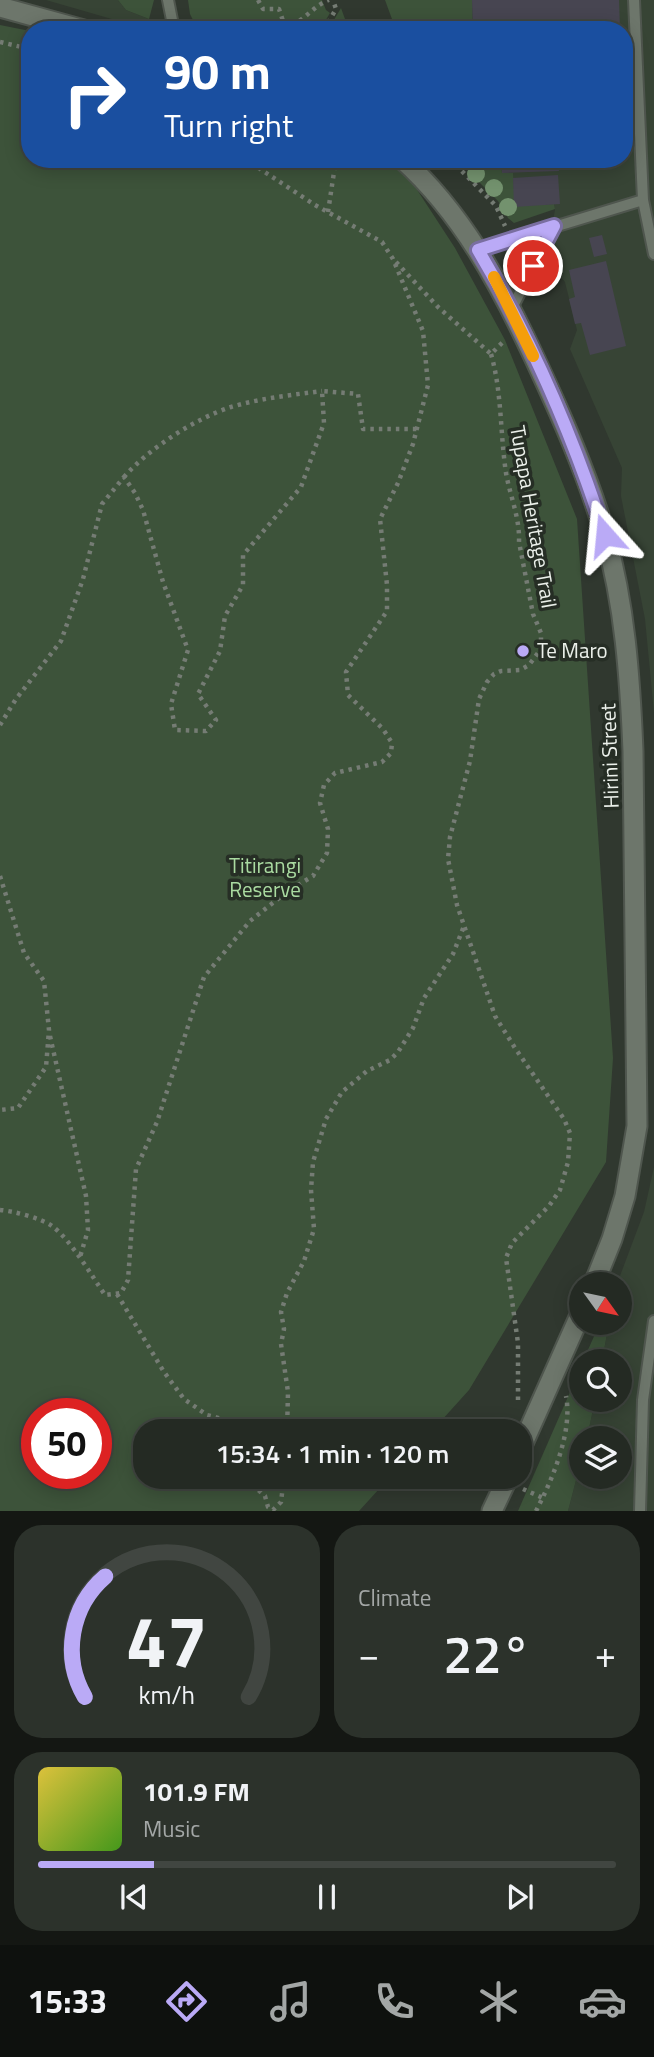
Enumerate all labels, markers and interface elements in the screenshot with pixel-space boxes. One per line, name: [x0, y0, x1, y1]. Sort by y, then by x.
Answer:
text: 90 m: [164, 33, 271, 108]
icon: right: [49, 49, 140, 140]
text: Turn right: [164, 101, 293, 149]
pin: [503, 236, 563, 296]
icon: arrive: [514, 247, 552, 285]
street label: Tupapa Heritage Trail: [502, 423, 566, 611]
position arrow: [568, 498, 642, 572]
place label: Te Maro: [537, 634, 608, 666]
marker: Te Maro: [515, 643, 531, 659]
street label: Hirini Street: [591, 702, 627, 809]
park label: Titirangi Reserve: [229, 849, 301, 905]
north arrow: [569, 1272, 632, 1335]
map controls: [569, 1272, 632, 1489]
button: search: [569, 1349, 632, 1412]
speed limit sign: 50: [21, 1398, 112, 1489]
button: layers: [569, 1426, 632, 1489]
text: 15:34 · 1 min · 120 m: [216, 1434, 449, 1473]
text: Climate: [358, 1580, 431, 1615]
text: 47: [126, 1586, 208, 1696]
text: 22°: [443, 1614, 531, 1693]
text: −: [358, 1625, 379, 1683]
text: +: [595, 1625, 616, 1683]
text: km/h: [139, 1676, 195, 1714]
text: 101.9 FM: [143, 1772, 250, 1811]
text: Music: [143, 1811, 200, 1846]
icon: previous: [115, 1878, 153, 1916]
icon: pause: [308, 1878, 346, 1916]
icon: next: [501, 1878, 539, 1916]
text: 15:33: [27, 1977, 107, 2025]
icon: directions: [162, 1977, 211, 2026]
icon: music: [266, 1977, 315, 2026]
icon: phone: [370, 1977, 419, 2026]
icon: climate: [474, 1977, 523, 2026]
icon: car: [578, 1977, 627, 2026]

